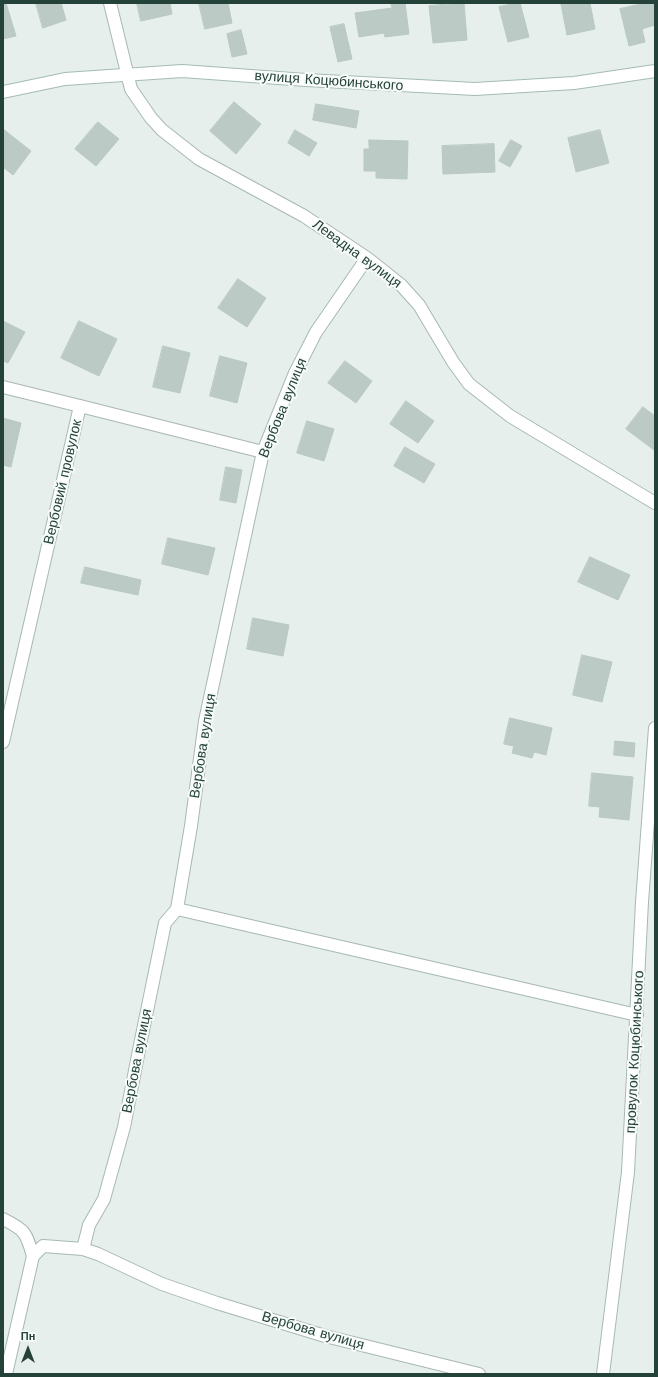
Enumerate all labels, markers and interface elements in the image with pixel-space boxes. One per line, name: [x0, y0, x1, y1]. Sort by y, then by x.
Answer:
street label: вулиця Коцюбинського: [254, 67, 404, 95]
street label: Левадна вулиця: [309, 216, 405, 292]
street label: Вербова вулиця: [255, 356, 311, 460]
street label: Вербовий провулок: [40, 418, 86, 546]
street label: Вербова вулиця: [186, 692, 220, 800]
street label: провулок Коцюбинського: [622, 970, 648, 1134]
street label: Вербова вулиця: [119, 1007, 155, 1115]
street label: Вербова вулиця: [260, 1308, 366, 1354]
north arrow: [8, 1329, 48, 1369]
text: Пн: [21, 1330, 35, 1343]

